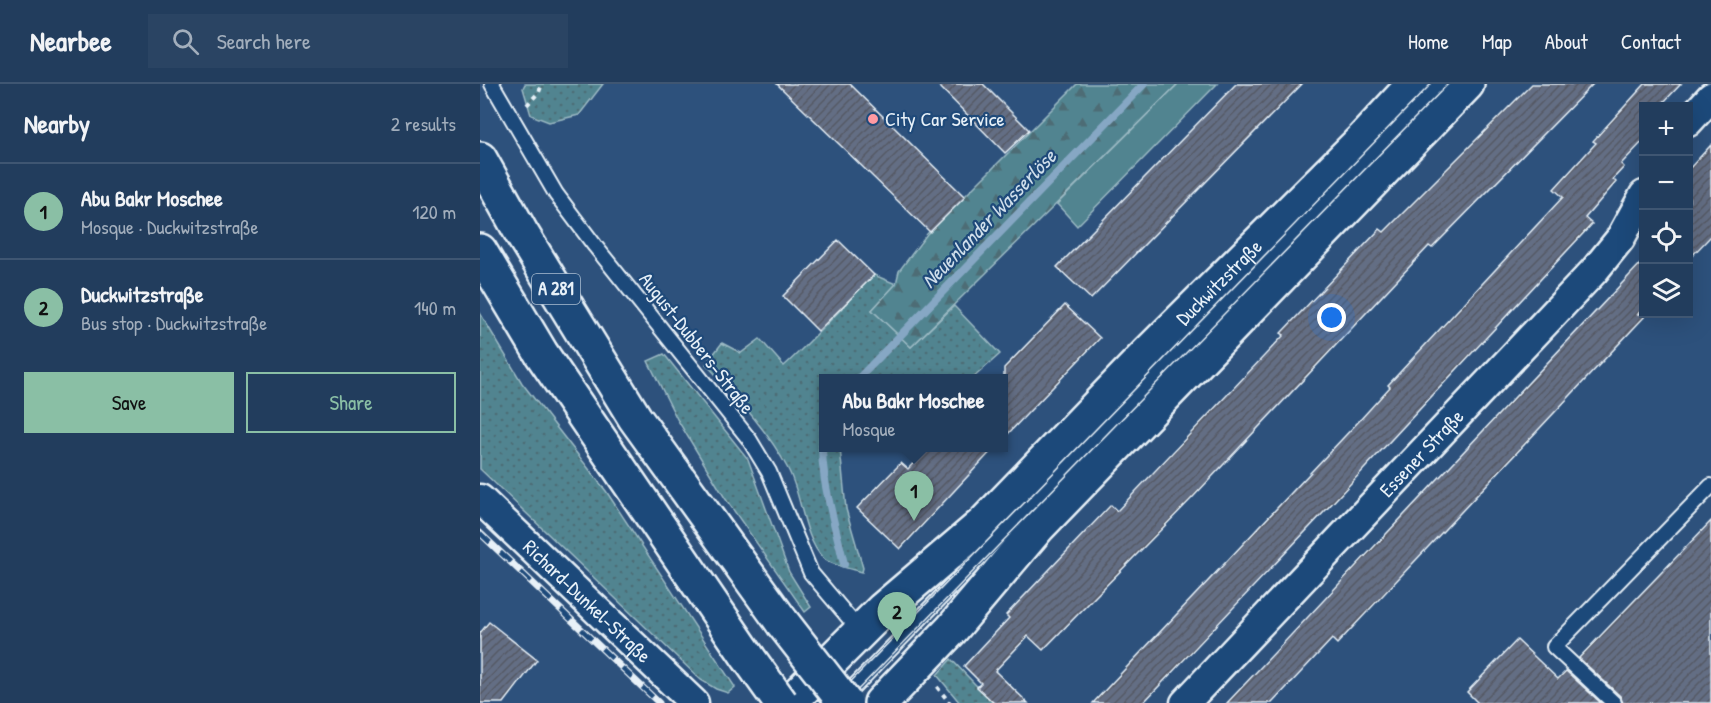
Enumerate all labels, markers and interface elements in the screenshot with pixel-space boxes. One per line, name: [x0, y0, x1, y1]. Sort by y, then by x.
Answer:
search box: [148, 14, 568, 68]
text: Nearbee: [30, 22, 112, 60]
icon: search: [169, 25, 202, 58]
text: Search here: [217, 26, 311, 56]
text: Home: [1408, 27, 1449, 56]
text: Map: [1482, 27, 1512, 56]
text: About: [1545, 27, 1588, 56]
text: Contact: [1621, 27, 1681, 56]
map controls: [1639, 102, 1693, 318]
button: +: [1639, 102, 1693, 156]
place label: City Car Service: [885, 105, 1005, 132]
text: Nearby: [24, 106, 90, 141]
text: 2 results: [391, 110, 456, 137]
marker: City Car Service: [866, 112, 880, 126]
water label: Neuenlander Wasserlöse: [915, 142, 1064, 294]
button: −: [1639, 156, 1693, 210]
text: Abu Bakr Moschee: [81, 183, 223, 213]
text: 1: [40, 198, 47, 225]
text: 120 m: [412, 198, 456, 225]
button: locate: [1639, 210, 1693, 264]
text: Mosque · Duckwitzstraße: [81, 213, 258, 240]
street label: Duckwitzstraße: [1170, 233, 1268, 331]
button: layers: [1639, 264, 1693, 318]
street label: August-Dubbers-Straße: [634, 266, 761, 419]
road number: A 281: [532, 274, 580, 304]
text: Duckwitzstraße: [81, 279, 204, 309]
text: 2: [39, 294, 48, 321]
text: 140 m: [414, 294, 456, 321]
your location: [1317, 303, 1346, 332]
text: Bus stop · Duckwitzstraße: [81, 309, 267, 336]
button: Save: [24, 372, 234, 433]
button: Share: [246, 372, 456, 433]
popup: [819, 374, 1008, 452]
text: Abu Bakr Moschee: [843, 385, 984, 415]
street label: Essener Straße: [1373, 403, 1469, 503]
text: Mosque: [843, 415, 895, 442]
pin: 1: [894, 472, 934, 521]
street label: Richard-Dunkel-Straße: [517, 533, 657, 668]
pin: 2: [878, 592, 916, 642]

